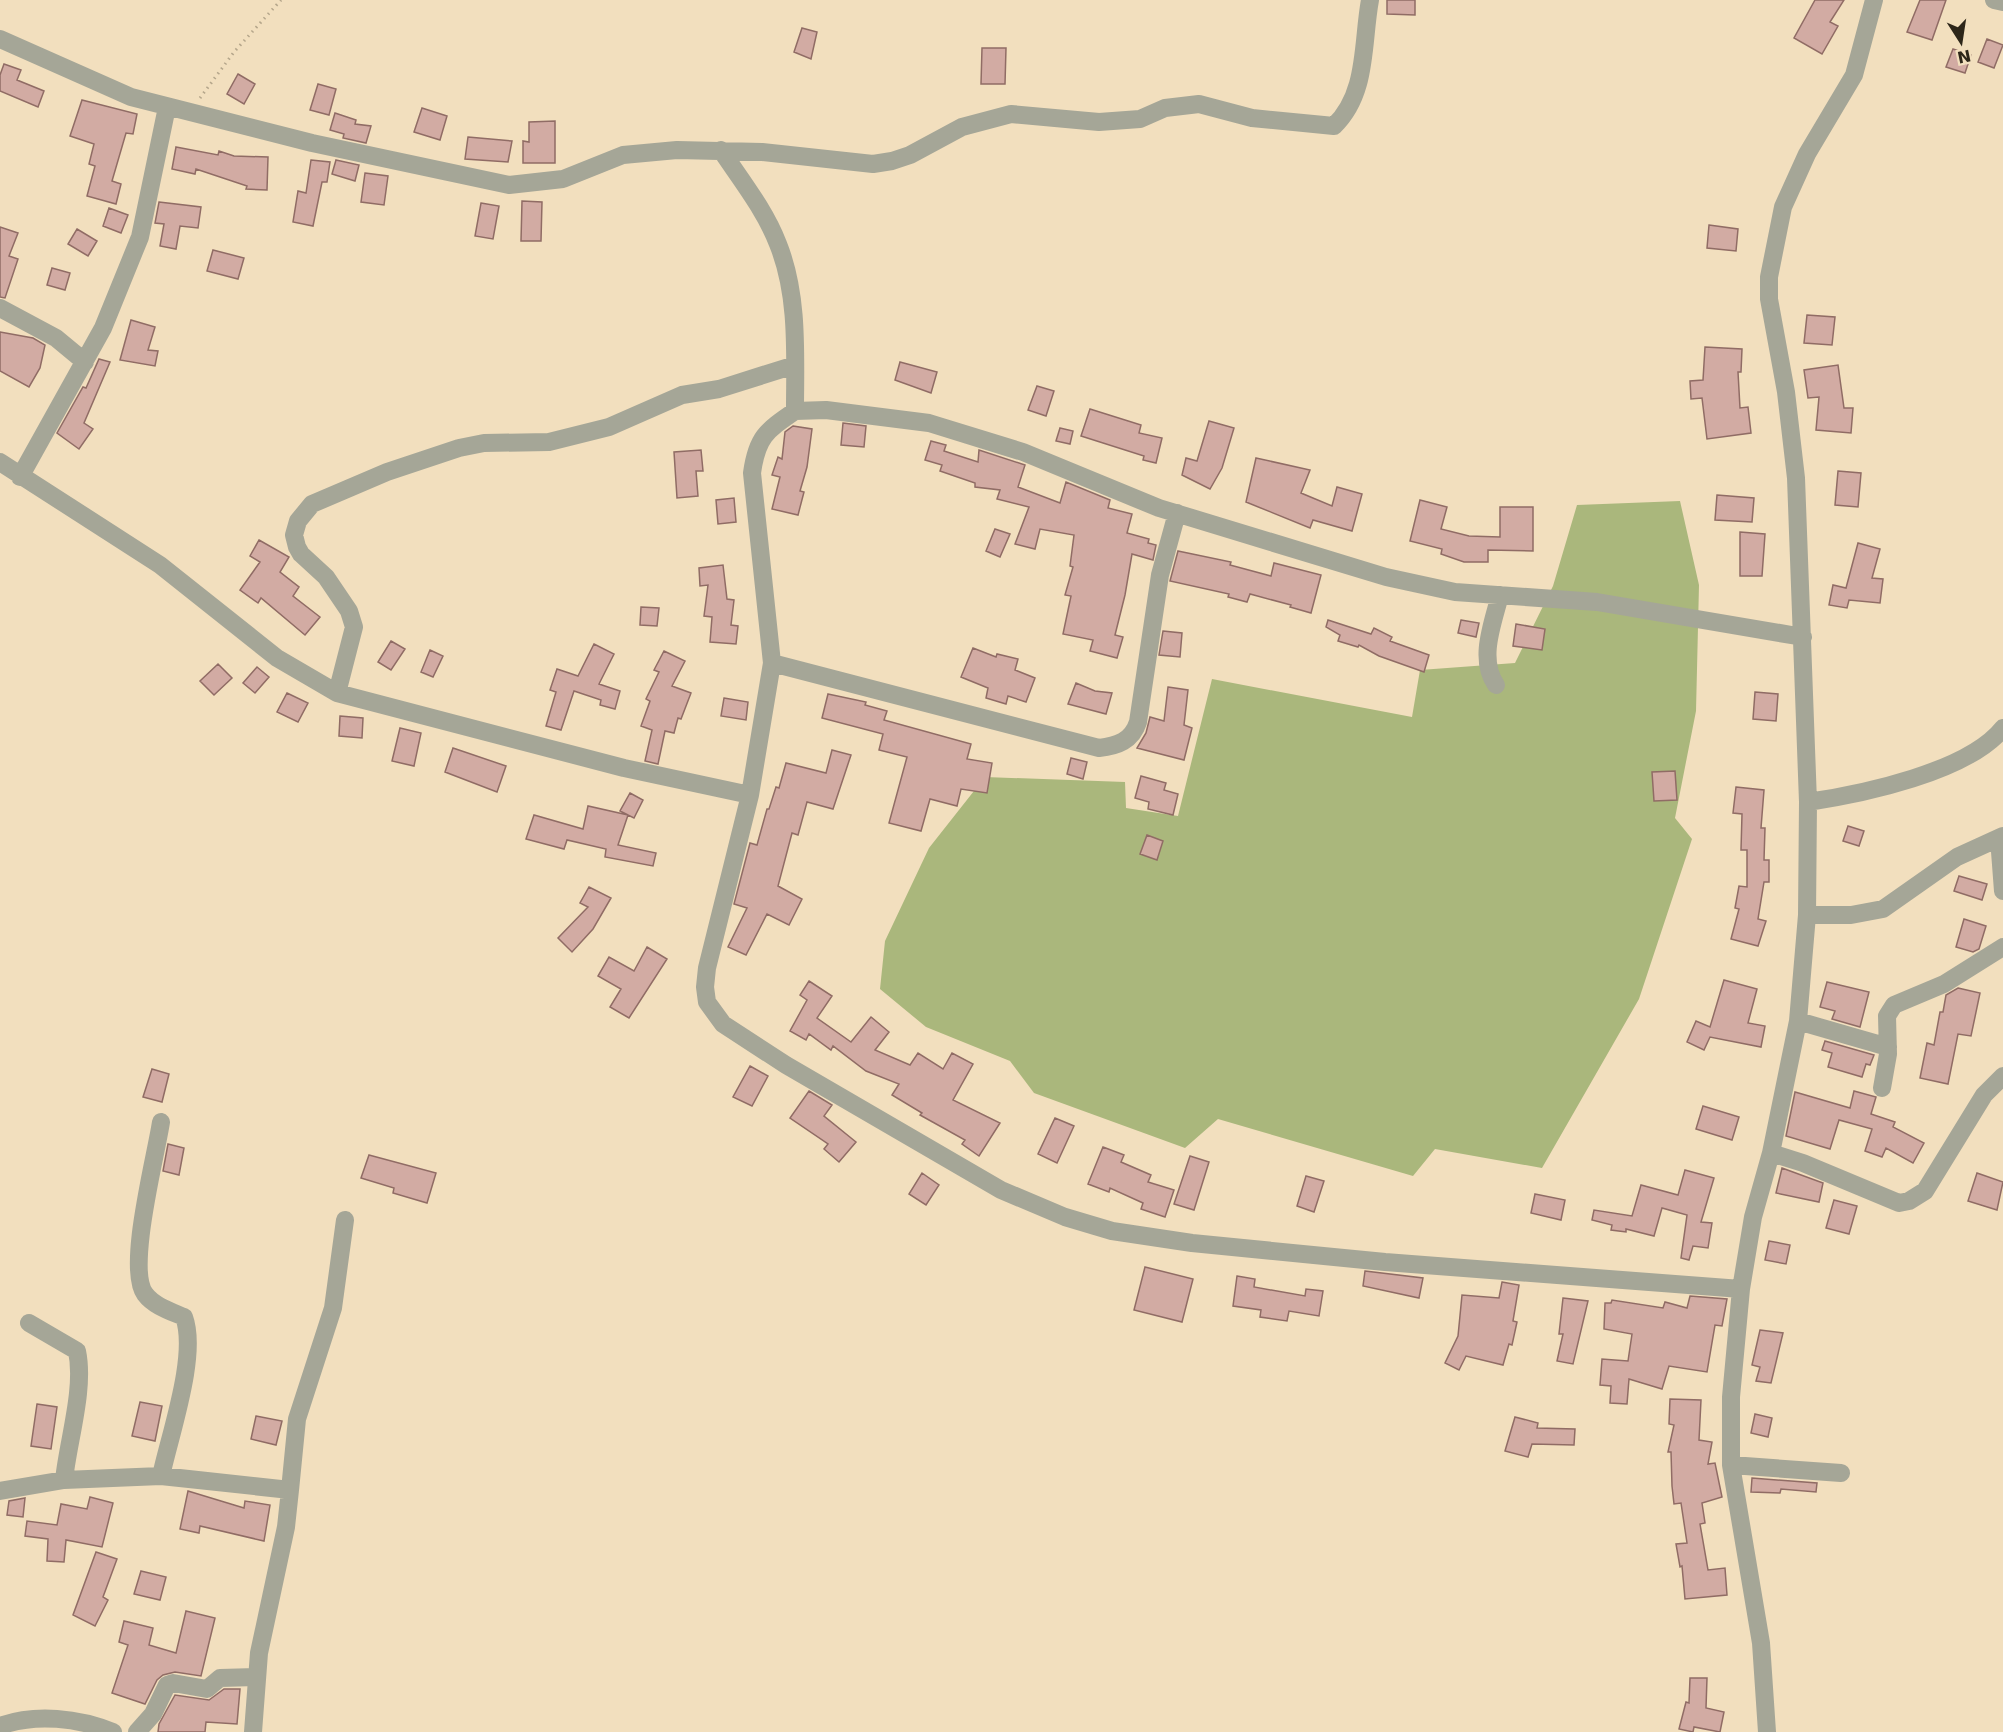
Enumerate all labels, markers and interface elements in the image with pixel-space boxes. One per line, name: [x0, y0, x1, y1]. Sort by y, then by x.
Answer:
north arrow: [1931, 12, 1991, 72]
text: N: [1955, 45, 1973, 67]

